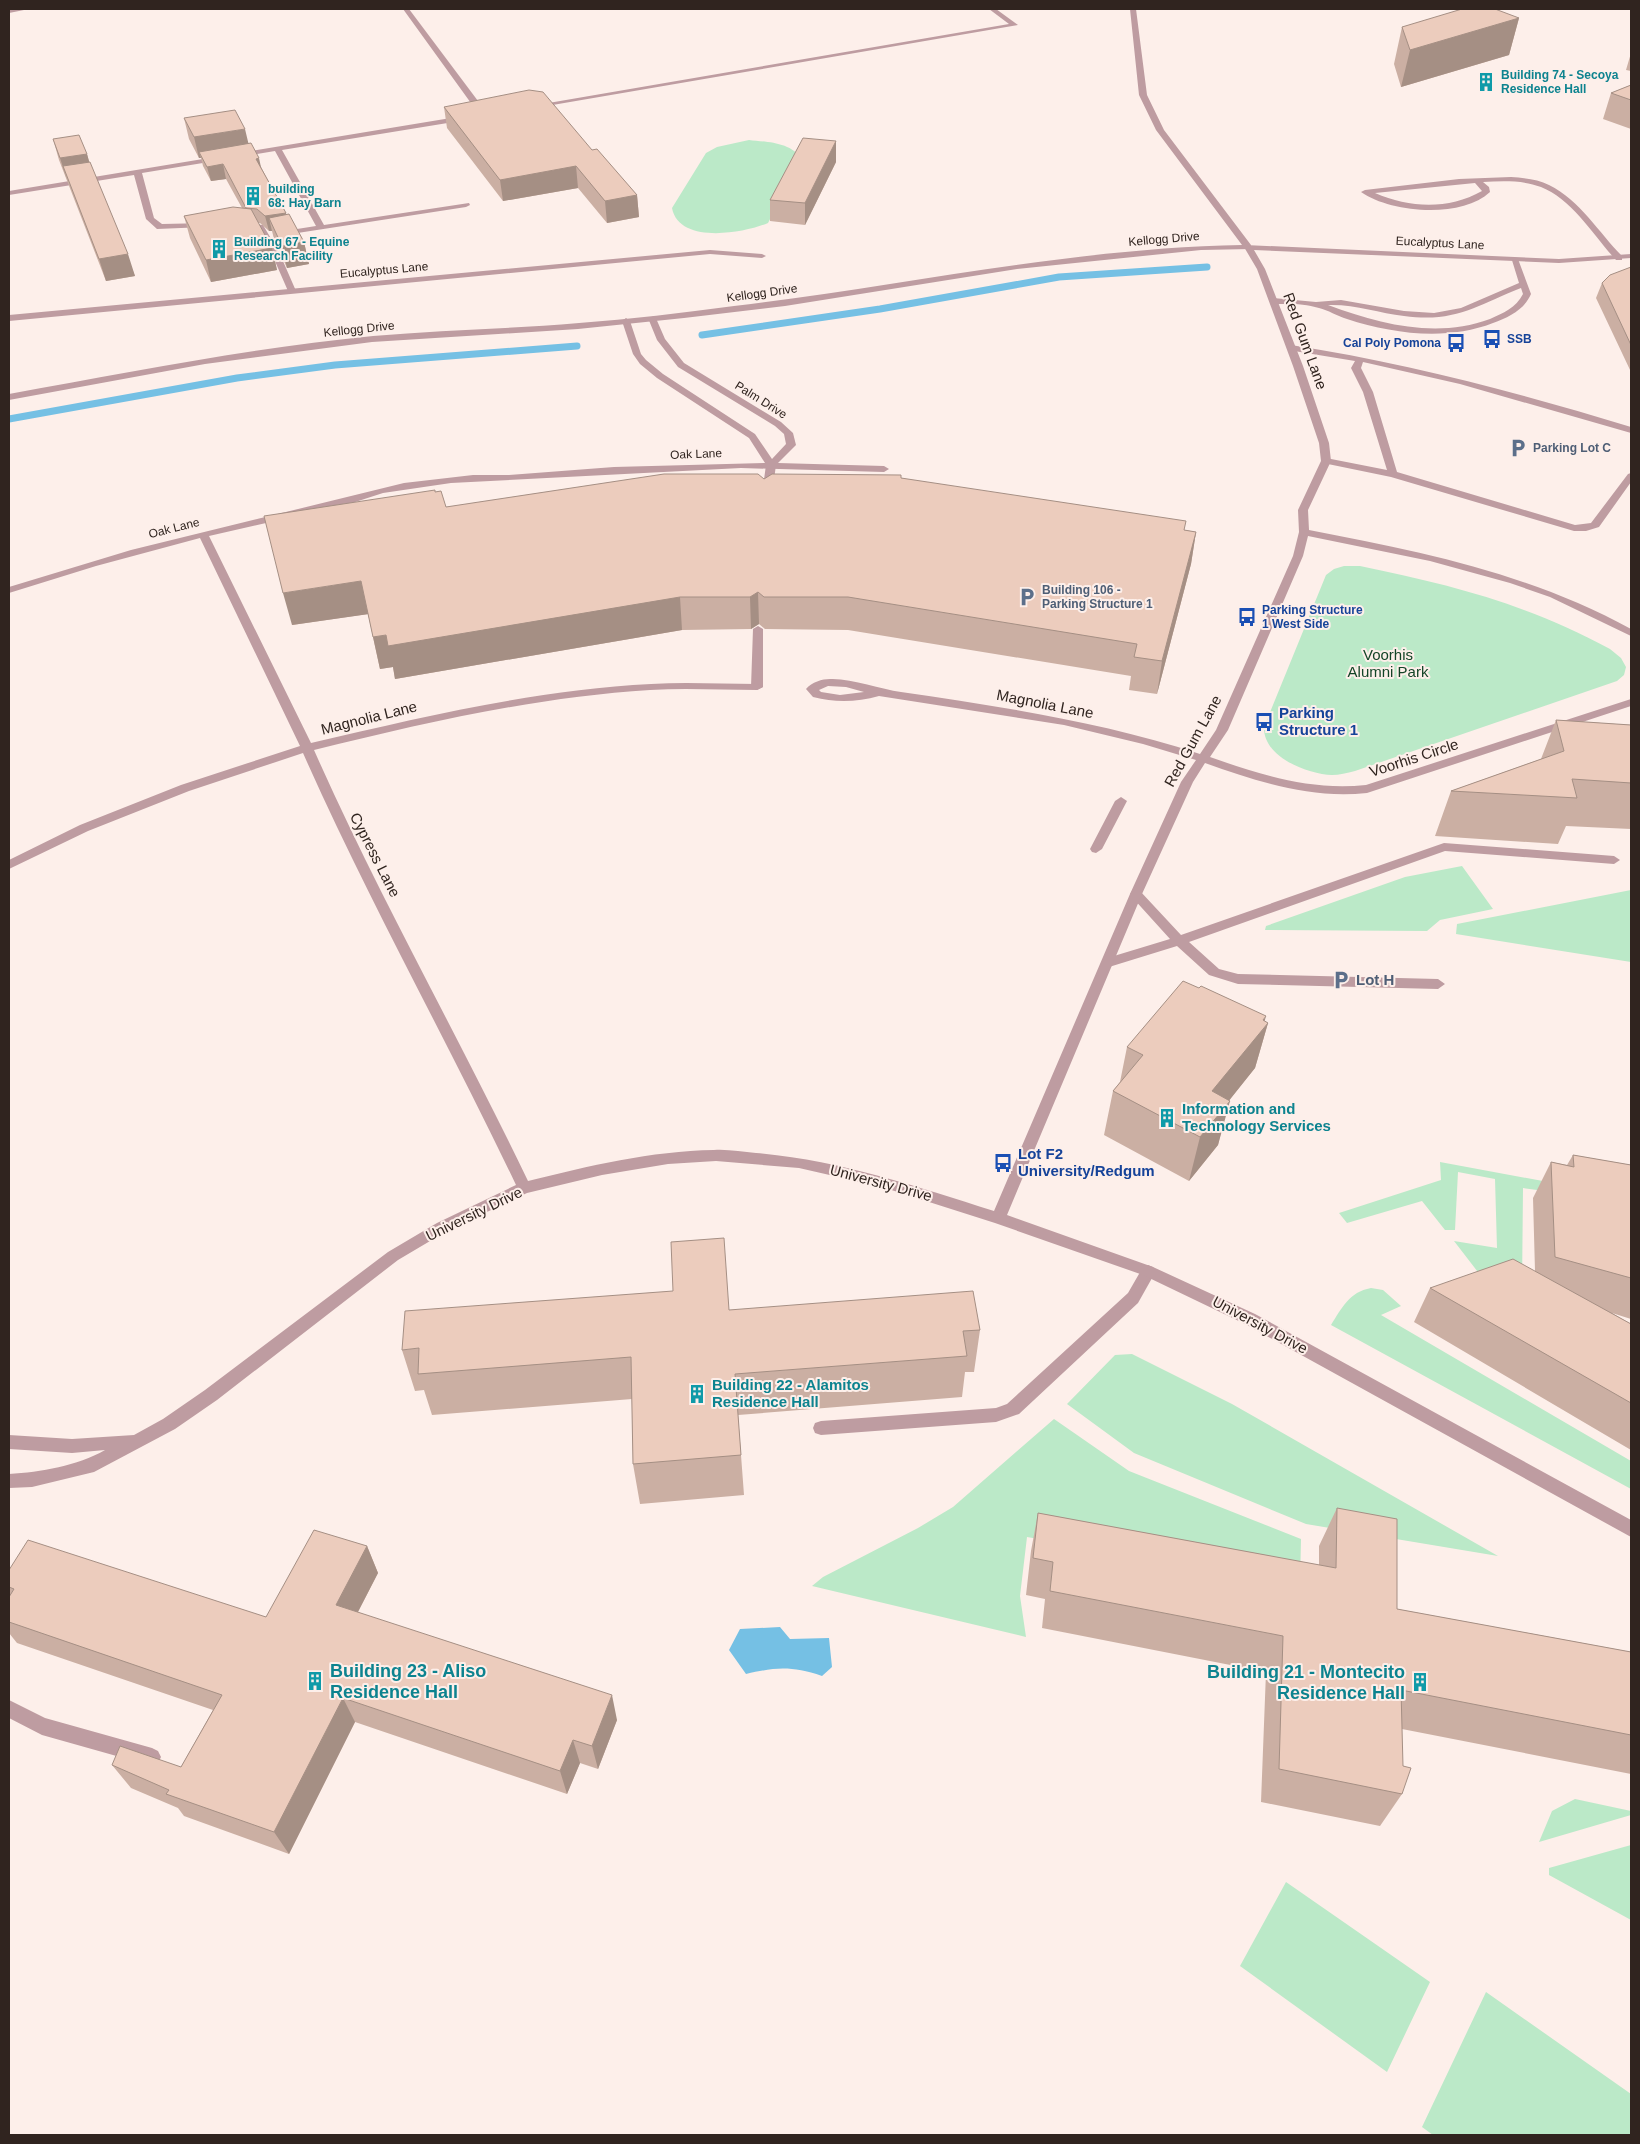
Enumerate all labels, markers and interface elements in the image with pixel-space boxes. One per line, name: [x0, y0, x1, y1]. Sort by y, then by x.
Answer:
place label: Building 74 - Secoya Residence Hall: [1501, 68, 1619, 96]
building icon: Building 74 - Secoya Residence Hall: [1475, 71, 1497, 93]
place label: building 68: Hay Barn: [268, 182, 341, 210]
building icon: building 68: Hay Barn: [242, 185, 264, 207]
street label: Kellogg Drive: [1128, 229, 1200, 249]
street label: Eucalyptus Lane: [1395, 234, 1485, 252]
place label: Building 67 - Equine Research Facility: [234, 235, 350, 263]
building icon: Building 67 - Equine Research Facility: [208, 238, 230, 260]
street label: Eucalyptus Lane: [339, 259, 429, 281]
street label: Kellogg Drive: [726, 281, 799, 305]
street label: Red Gum Lane: [1280, 290, 1331, 392]
street label: Kellogg Drive: [323, 318, 396, 340]
bus stop icon: SSB: [1481, 328, 1503, 350]
bus stop icon: Cal Poly Pomona: [1445, 332, 1467, 354]
place label: SSB: [1507, 332, 1532, 346]
place label: Cal Poly Pomona: [1343, 336, 1441, 350]
street label: Palm Drive: [732, 379, 790, 422]
parking icon: Parking Lot C: [1507, 437, 1529, 459]
place label: Parking Lot C: [1533, 441, 1611, 455]
street label: Oak Lane: [670, 446, 723, 462]
street label: Oak Lane: [147, 515, 201, 541]
place label: Building 106 - Parking Structure 1: [1042, 583, 1153, 611]
parking icon: Building 106 - Parking Structure 1: [1016, 586, 1038, 608]
place label: Parking Structure 1 West Side: [1262, 603, 1363, 631]
bus stop icon: Parking Structure 1 West Side: [1236, 606, 1258, 628]
park label: Voorhis Alumni Park: [1348, 646, 1429, 680]
street label: Magnolia Lane: [995, 686, 1095, 721]
street label: Red Gum Lane: [1160, 692, 1225, 789]
street label: Magnolia Lane: [319, 697, 419, 738]
place label: Parking Structure 1: [1279, 704, 1358, 738]
bus stop icon: Parking Structure 1: [1253, 711, 1275, 733]
street label: Voorhis Circle: [1367, 735, 1460, 780]
street label: Cypress Lane: [347, 810, 404, 900]
parking icon: Lot H: [1330, 969, 1352, 991]
place label: Lot H: [1356, 971, 1394, 988]
place label: Information and Technology Services: [1182, 1100, 1331, 1134]
building icon: Information and Technology Services: [1156, 1107, 1178, 1129]
place label: Lot F2 University/Redgum: [1018, 1145, 1155, 1179]
bus stop icon: Lot F2 University/Redgum: [992, 1152, 1014, 1174]
street label: University Drive: [828, 1161, 934, 1204]
street label: University Drive: [423, 1183, 525, 1244]
street label: University Drive: [1210, 1292, 1311, 1357]
place label: Building 22 - Alamitos Residence Hall: [712, 1376, 869, 1410]
building icon: Building 22 - Alamitos Residence Hall: [686, 1383, 708, 1405]
place label: Building 23 - Aliso Residence Hall: [330, 1661, 486, 1702]
place label: Building 21 - Montecito Residence Hall: [1207, 1662, 1405, 1703]
building icon: Building 23 - Aliso Residence Hall: [304, 1670, 326, 1692]
building icon: Building 21 - Montecito Residence Hall: [1409, 1671, 1431, 1693]

